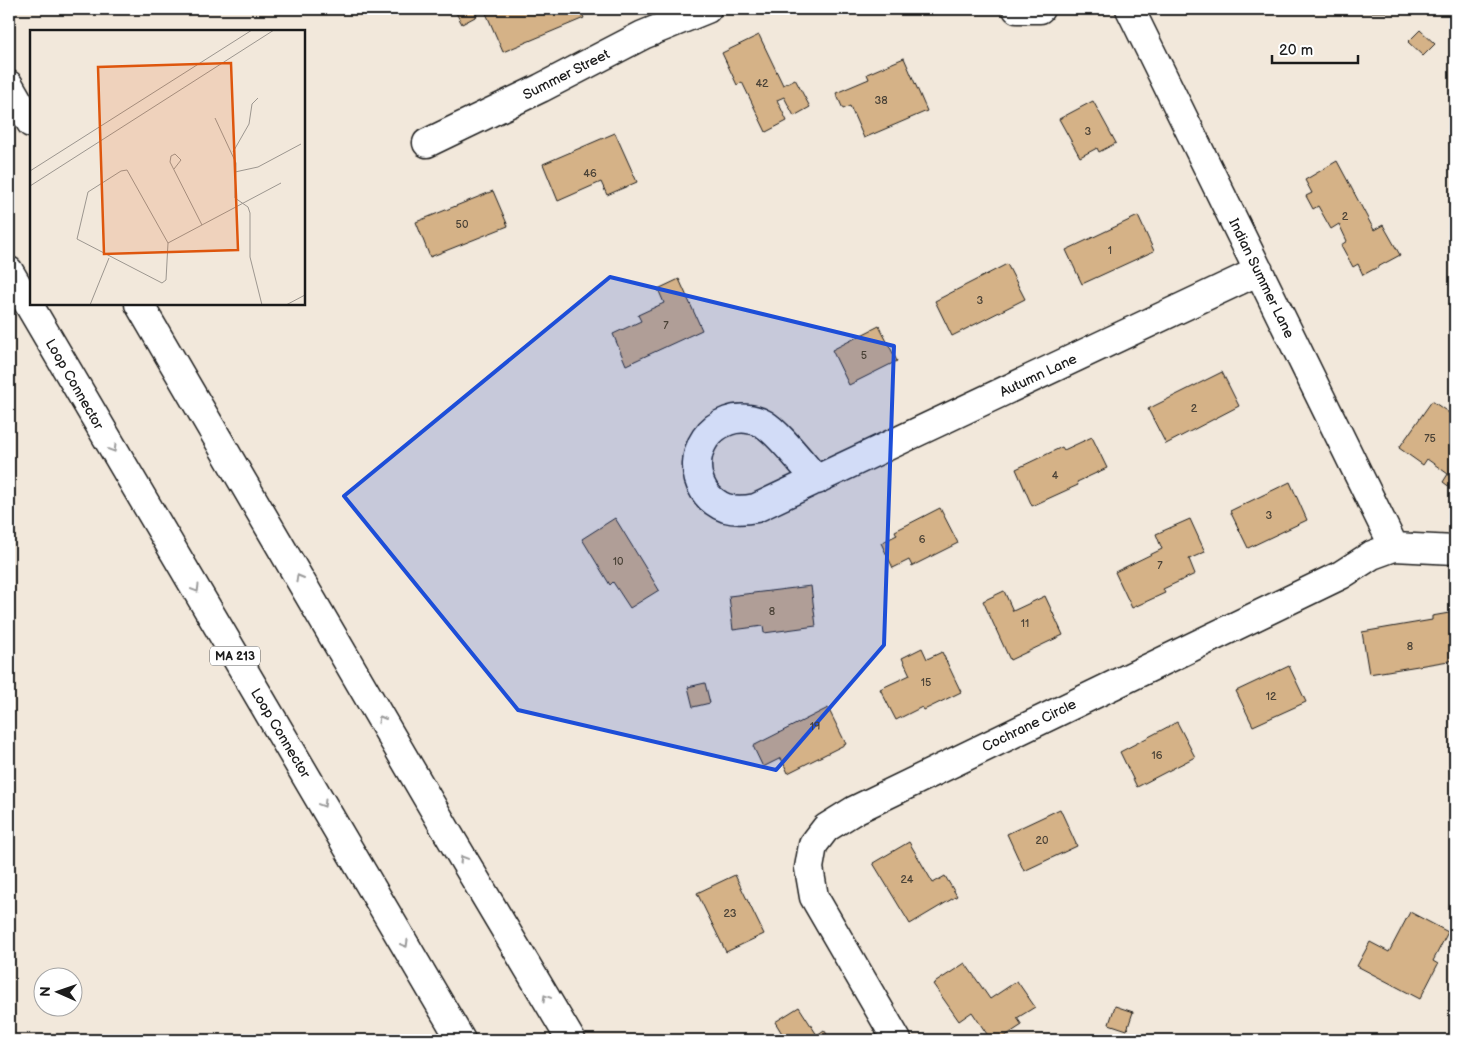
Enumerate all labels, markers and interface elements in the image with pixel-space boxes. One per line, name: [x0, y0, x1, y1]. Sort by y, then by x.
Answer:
inset map: [30, 30, 305, 305]
scale bar: [1272, 32, 1358, 64]
text: 20 m: [1279, 41, 1313, 60]
street label: Summer Street: [520, 45, 613, 104]
house number: 42: [755, 77, 769, 90]
house number: 38: [874, 94, 888, 107]
house number: 3: [1085, 125, 1092, 138]
house number: 46: [583, 167, 597, 180]
house number: 2: [1342, 210, 1349, 223]
street label: Indian Summer Lane: [1225, 216, 1298, 341]
house number: 50: [456, 218, 469, 231]
house number: 1: [1108, 244, 1112, 257]
house number: 3: [977, 294, 984, 307]
house number: 7: [663, 319, 669, 332]
street label: Loop Connector: [42, 336, 108, 433]
house number: 5: [861, 349, 867, 362]
street label: Autumn Lane: [997, 350, 1080, 401]
house number: 2: [1191, 402, 1198, 415]
house number: 75: [1424, 432, 1436, 445]
one-way arrow: [107, 444, 117, 453]
house number: 4: [1052, 469, 1059, 482]
house number: 3: [1266, 509, 1273, 522]
house number: 6: [919, 533, 926, 546]
house number: 10: [613, 555, 624, 568]
house number: 7: [1157, 559, 1163, 572]
one-way arrow: [296, 575, 306, 584]
one-way arrow: [189, 583, 199, 592]
house number: 8: [769, 605, 775, 618]
house number: 11: [1021, 617, 1029, 630]
house number: 8: [1407, 640, 1413, 653]
road number: MA 213: [210, 646, 260, 666]
house number: 15: [921, 676, 931, 689]
street label: Loop Connector: [247, 685, 315, 782]
house number: 12: [1266, 690, 1277, 703]
street label: Cochrane Circle: [979, 695, 1079, 756]
one-way arrow: [377, 715, 387, 724]
house number: 19: [810, 720, 820, 733]
house number: 16: [1152, 749, 1163, 762]
one-way arrow: [316, 799, 326, 808]
house number: 20: [1036, 834, 1049, 847]
one-way arrow: [460, 855, 470, 864]
house number: 24: [900, 873, 914, 886]
house number: 23: [723, 907, 737, 920]
one-way arrow: [399, 939, 409, 948]
north arrow: [32, 966, 82, 1016]
text: N: [37, 986, 54, 997]
one-way arrow: [543, 995, 553, 1004]

